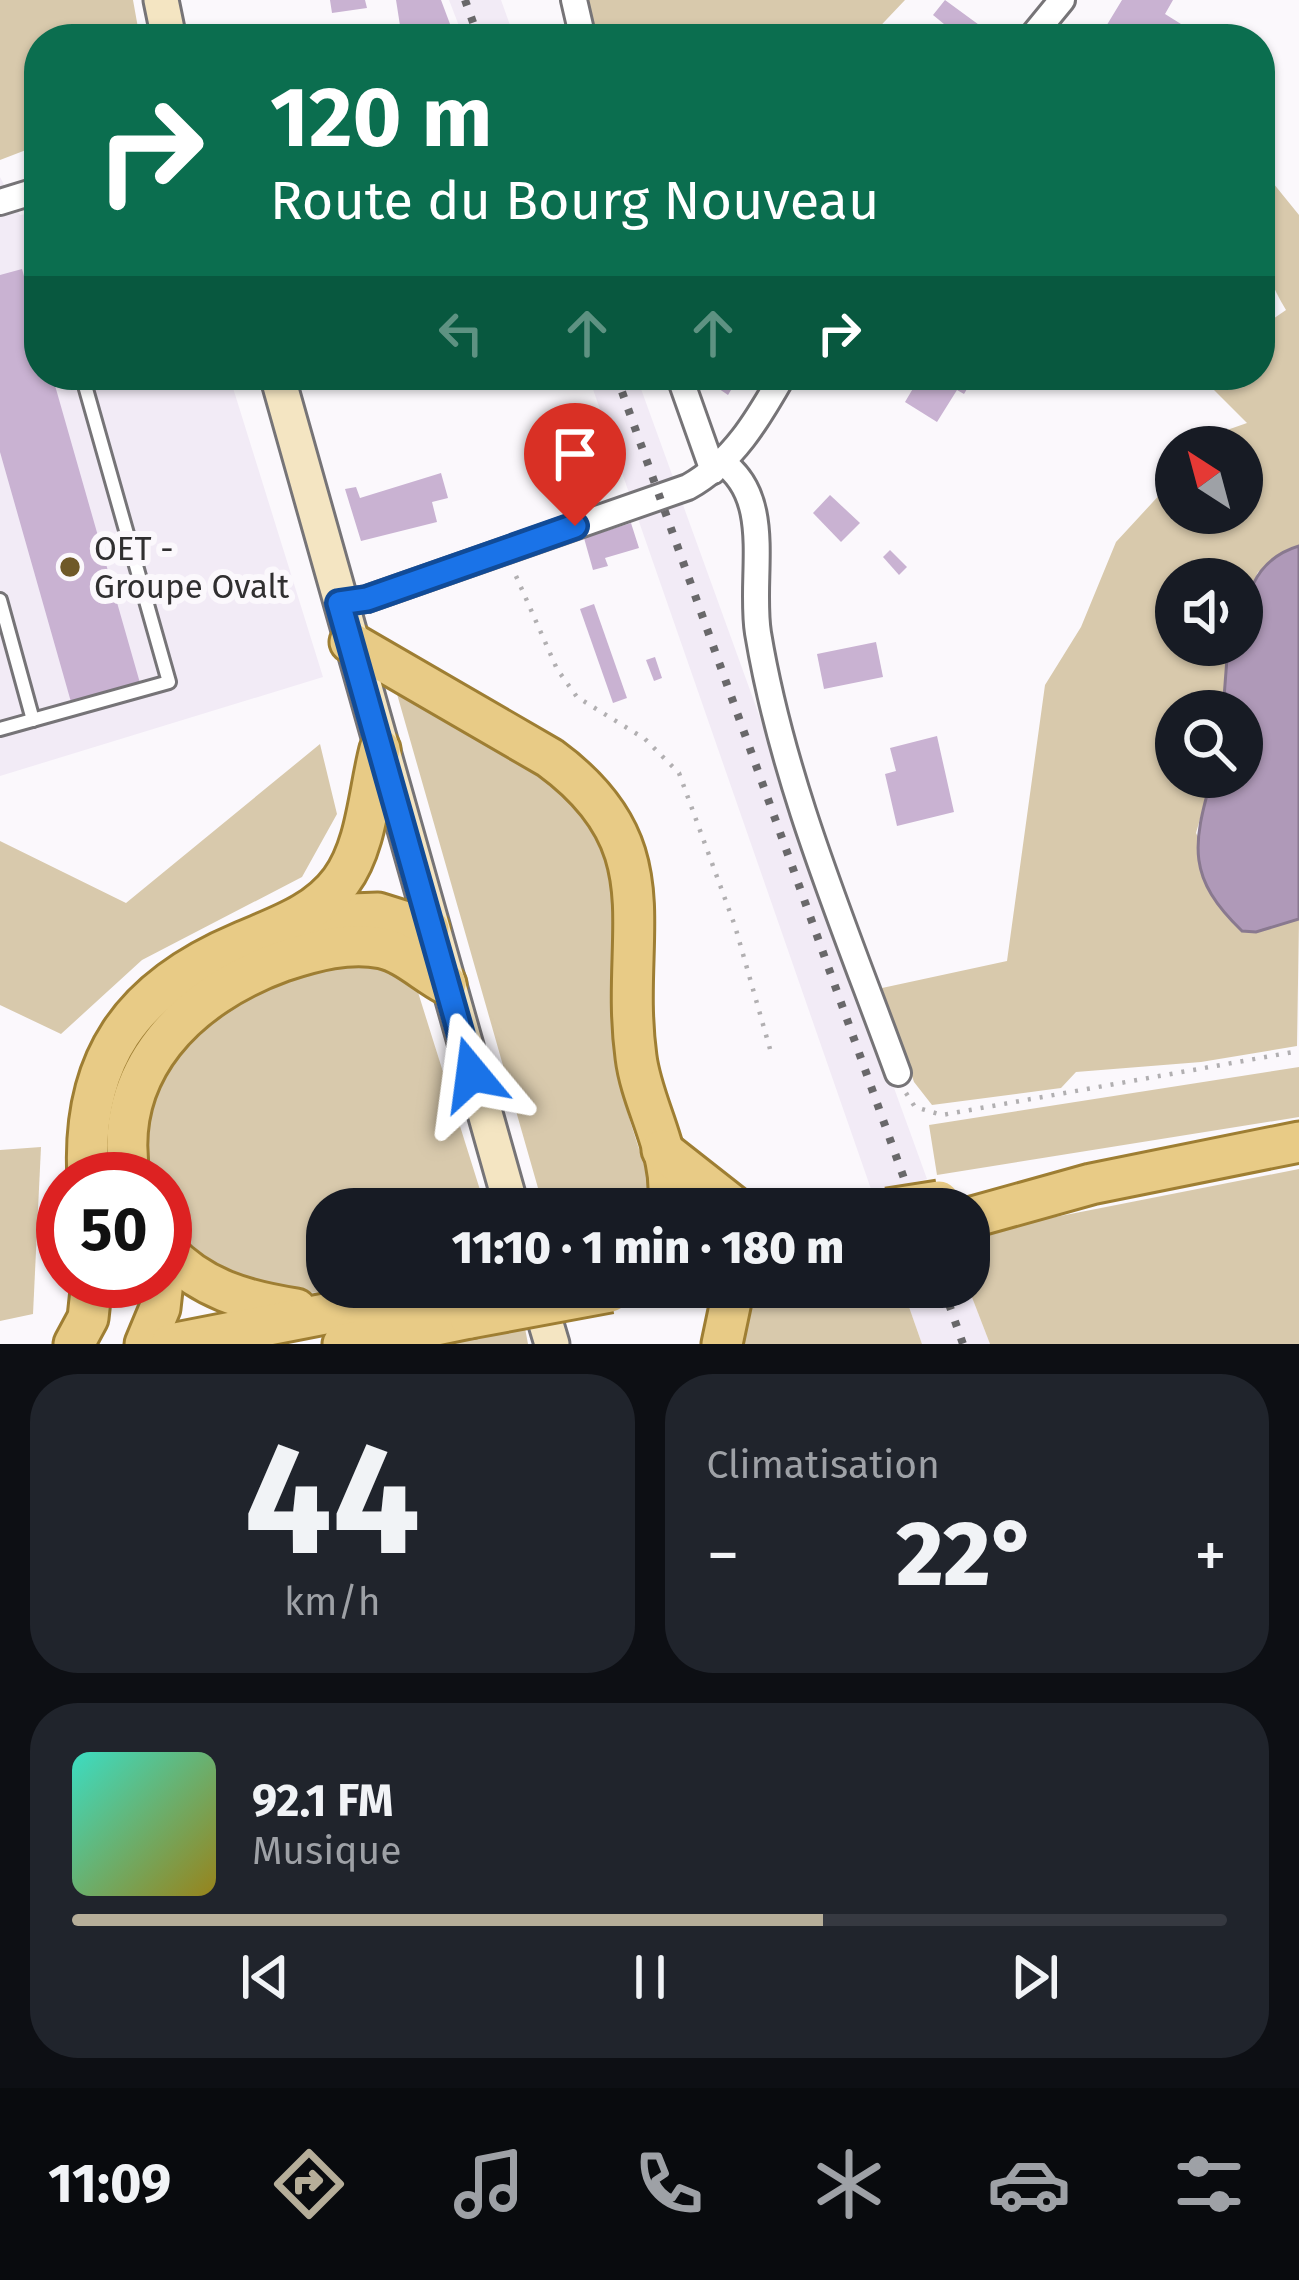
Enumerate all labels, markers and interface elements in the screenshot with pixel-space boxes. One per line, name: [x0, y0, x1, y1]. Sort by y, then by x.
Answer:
text: 120 m: [270, 67, 492, 168]
icon: right: [72, 72, 228, 228]
text: Route du Bourg Nouveau: [270, 169, 879, 233]
icon: left: [428, 300, 494, 366]
icon: ahead: [554, 300, 620, 366]
icon: ahead: [680, 300, 746, 366]
icon: right: [806, 300, 872, 366]
pin: [524, 403, 626, 526]
icon: arrive: [542, 421, 608, 487]
north arrow: [1155, 426, 1263, 534]
map controls: [1155, 426, 1263, 798]
place label: OET - Groupe Ovalt: [94, 529, 289, 607]
marker: OET - Groupe Ovalt: [57, 554, 83, 580]
button: sound: [1155, 558, 1263, 666]
button: search: [1155, 690, 1263, 798]
position arrow: [409, 1011, 535, 1137]
speed limit sign: 50: [36, 1152, 192, 1308]
text: 11:10 · 1 min · 180 m: [452, 1221, 844, 1275]
text: 44: [244, 1407, 420, 1594]
text: Climatisation: [707, 1442, 940, 1488]
text: 22°: [896, 1501, 1037, 1609]
text: −: [707, 1516, 740, 1595]
text: +: [1194, 1516, 1227, 1595]
text: km/h: [284, 1579, 381, 1625]
text: 92.1 FM: [252, 1774, 393, 1828]
text: Musique: [252, 1828, 402, 1874]
icon: previous: [232, 1944, 298, 2010]
icon: pause: [617, 1944, 683, 2010]
icon: next: [1002, 1944, 1068, 2010]
icon: directions: [267, 2142, 351, 2226]
icon: music: [447, 2142, 531, 2226]
icon: phone: [627, 2142, 711, 2226]
icon: climate: [807, 2142, 891, 2226]
icon: car: [987, 2142, 1071, 2226]
icon: filters: [1167, 2142, 1251, 2226]
text: 11:09: [48, 2152, 171, 2216]

